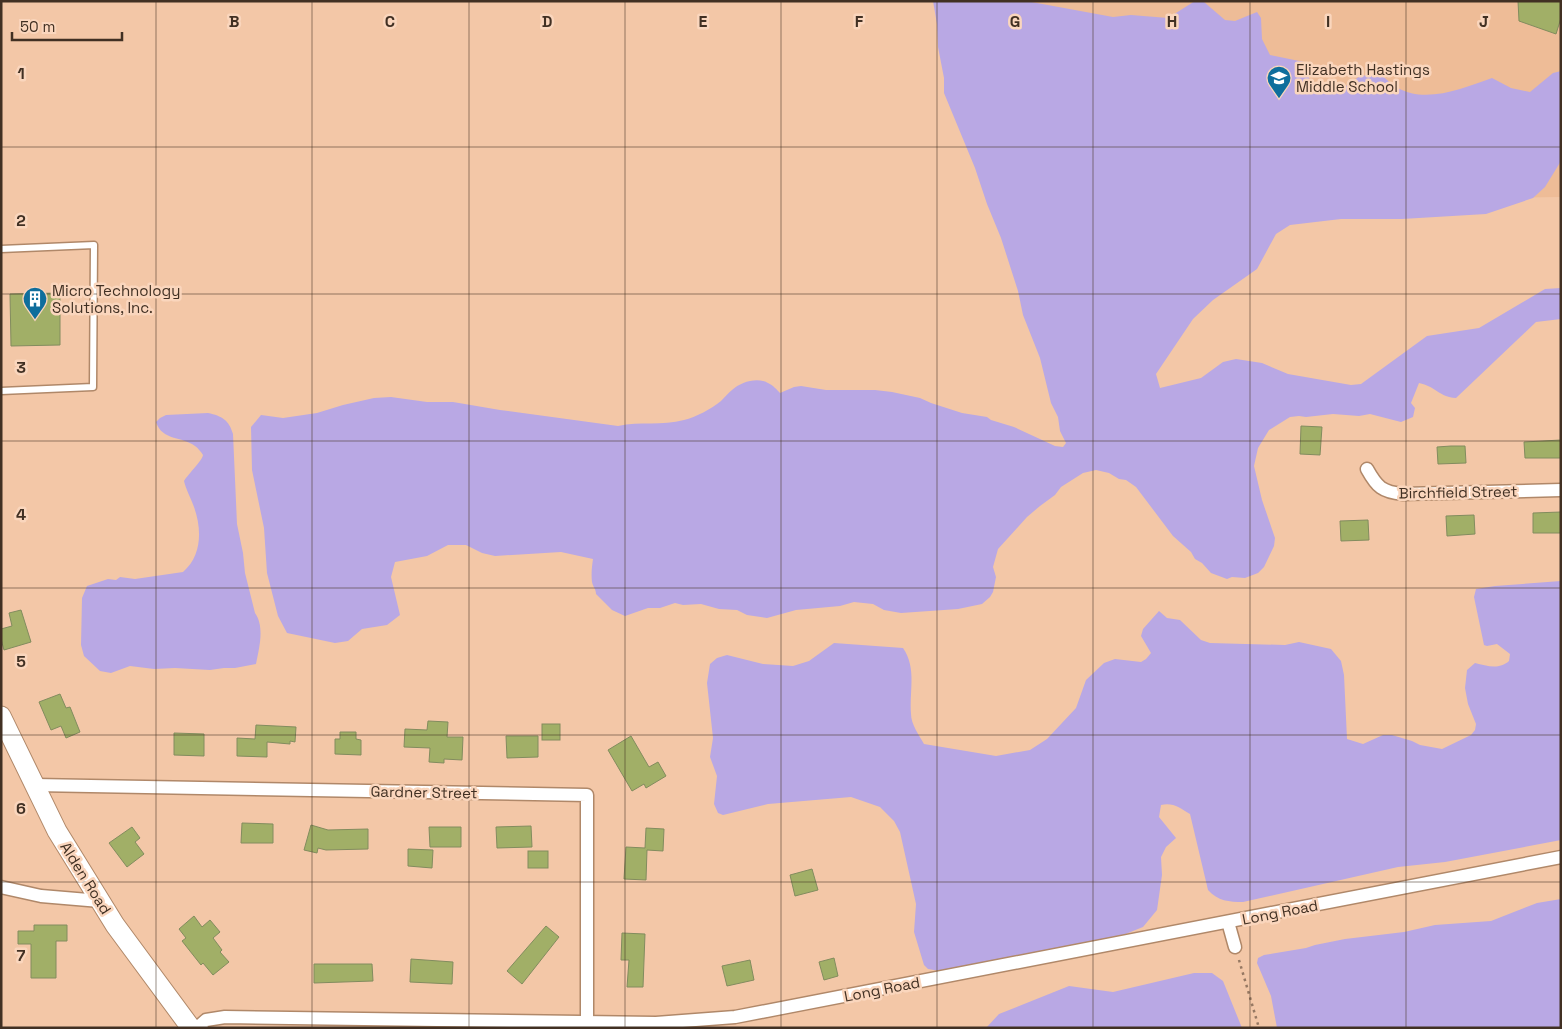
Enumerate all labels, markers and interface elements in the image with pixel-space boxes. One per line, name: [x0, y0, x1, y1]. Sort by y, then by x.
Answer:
scale bar: [12, 10, 122, 42]
text: B: [229, 11, 239, 32]
text: C: [385, 11, 395, 32]
text: D: [542, 11, 552, 32]
text: E: [699, 11, 708, 32]
text: F: [855, 11, 864, 32]
text: G: [1010, 11, 1020, 32]
text: H: [1167, 11, 1177, 32]
text: I: [1326, 11, 1330, 32]
text: J: [1479, 11, 1489, 32]
text: 50 m: [20, 17, 55, 36]
place label: Elizabeth Hastings Middle School: [1296, 60, 1430, 96]
text: 1: [17, 63, 25, 84]
school or university icon: Elizabeth Hastings Middle School: [1266, 65, 1292, 99]
text: 2: [16, 210, 26, 231]
place label: Micro Technology Solutions, Inc.: [52, 281, 180, 317]
building icon: Micro Technology Solutions, Inc.: [22, 286, 48, 320]
text: 3: [16, 357, 26, 378]
street label: Birchfield Street: [1398, 481, 1518, 503]
text: 4: [16, 504, 26, 525]
text: 5: [16, 651, 26, 672]
street label: Gardner Street: [370, 782, 478, 802]
text: 6: [16, 798, 26, 819]
street label: Alden Road: [56, 838, 116, 918]
street label: Long Road: [1240, 895, 1320, 929]
text: 7: [17, 945, 26, 966]
street label: Long Road: [842, 972, 922, 1006]

